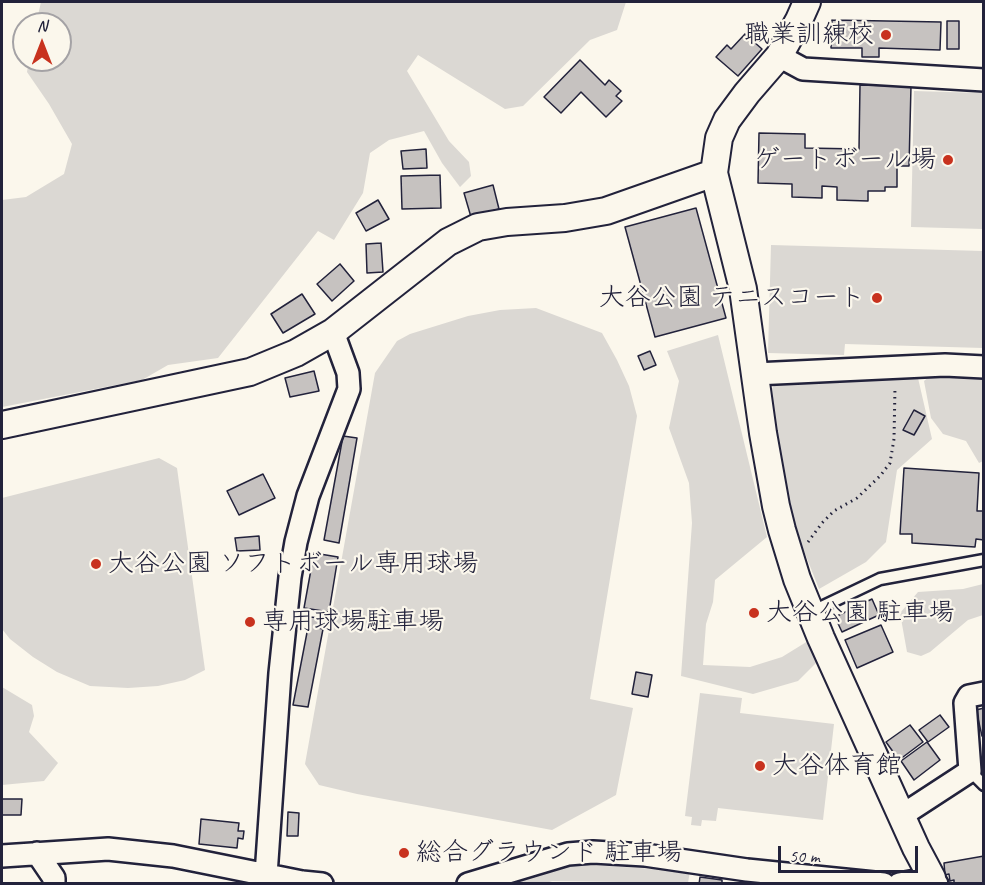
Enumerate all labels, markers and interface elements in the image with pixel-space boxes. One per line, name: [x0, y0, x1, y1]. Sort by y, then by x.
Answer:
north arrow: [12, 12, 72, 72]
text: N: [37, 16, 47, 36]
place label: 職業訓練校: [744, 19, 874, 51]
marker: 職業訓練校: [879, 28, 893, 42]
place label: ゲートボール場: [754, 144, 936, 176]
marker: ゲートボール場: [941, 153, 955, 167]
place label: 大谷公園 テニスコート: [599, 282, 865, 314]
marker: 大谷公園 テニスコート: [870, 291, 884, 305]
place label: 大谷公園 ソフトボール専用球場: [108, 548, 478, 580]
marker: 大谷公園 ソフトボール専用球場: [89, 557, 103, 571]
place label: 大谷公園 駐車場: [766, 597, 954, 629]
place label: 専用球場駐車場: [262, 606, 444, 638]
marker: 大谷公園 駐車場: [747, 606, 761, 620]
marker: 専用球場駐車場: [243, 615, 257, 629]
place label: 大谷体育館: [772, 750, 902, 782]
marker: 大谷体育館: [753, 759, 767, 773]
scale bar: [781, 834, 920, 872]
place label: 総合グラウンド 駐車場: [416, 837, 682, 869]
text: 50 m: [789, 845, 820, 867]
marker: 総合グラウンド 駐車場: [397, 846, 411, 860]

